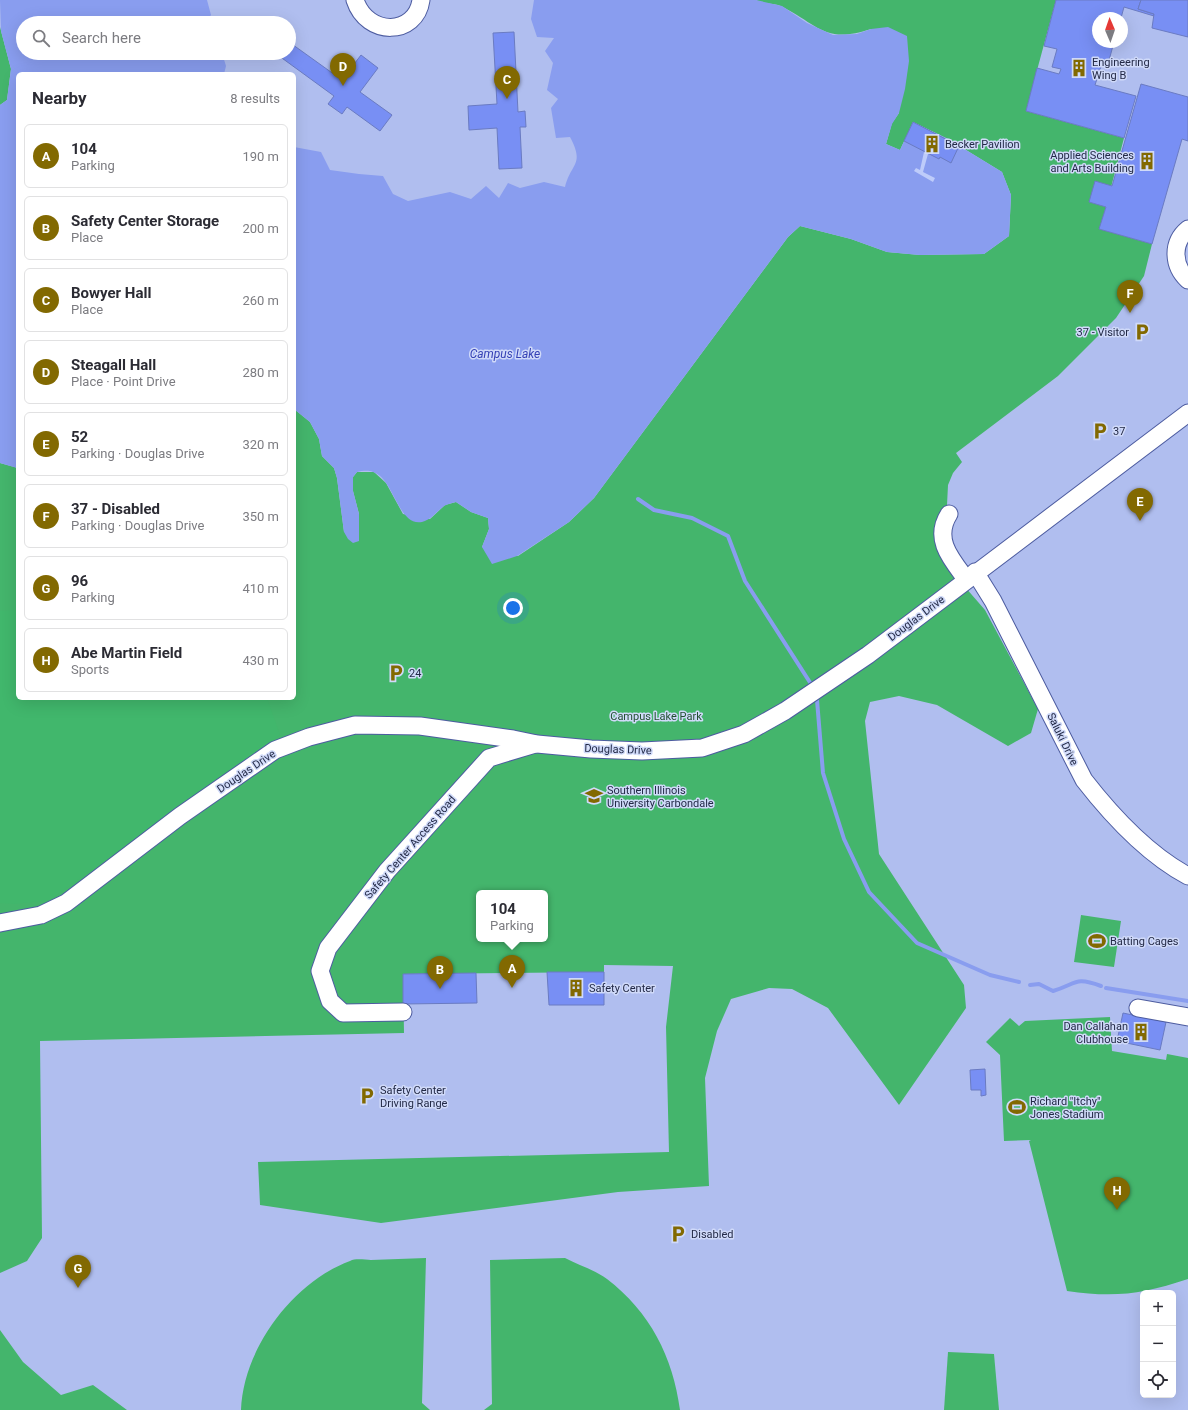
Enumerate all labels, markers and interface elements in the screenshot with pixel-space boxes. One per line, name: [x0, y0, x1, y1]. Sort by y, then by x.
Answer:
north arrow: [1092, 12, 1128, 48]
search box: [16, 16, 296, 60]
icon: search: [30, 27, 52, 49]
text: Search here: [62, 29, 141, 47]
pin: D: [330, 53, 356, 86]
place label: Engineering Wing B: [1092, 56, 1150, 82]
building icon: Engineering Wing B: [1069, 58, 1089, 78]
pin: C: [494, 66, 520, 99]
text: Nearby: [32, 88, 87, 108]
text: 8 results: [230, 91, 280, 106]
building icon: Becker Pavilion: [922, 134, 942, 154]
place label: Becker Pavilion: [945, 138, 1020, 151]
text: 104: [71, 140, 97, 158]
text: A: [42, 149, 50, 164]
text: 190 m: [242, 149, 279, 164]
place label: Applied Sciences and Arts Building: [1050, 149, 1134, 175]
building icon: Applied Sciences and Arts Building: [1137, 151, 1157, 171]
text: Parking: [71, 158, 115, 173]
text: Safety Center Storage: [71, 212, 219, 230]
text: B: [42, 221, 50, 236]
text: 200 m: [242, 221, 279, 236]
text: Place: [71, 230, 103, 245]
pin: F: [1117, 280, 1143, 313]
text: Bowyer Hall: [71, 284, 151, 302]
text: C: [42, 293, 50, 308]
text: 260 m: [242, 293, 279, 308]
text: Place: [71, 302, 103, 317]
parking icon: 37 - Visitor: [1132, 322, 1152, 342]
place label: 37 - Visitor: [1077, 326, 1129, 339]
water label: Campus Lake: [470, 347, 540, 361]
text: Steagall Hall: [71, 356, 156, 374]
text: D: [42, 365, 50, 380]
text: 280 m: [242, 365, 279, 380]
text: Place · Point Drive: [71, 374, 176, 389]
parking icon: 37: [1090, 421, 1110, 441]
place label: 37: [1113, 425, 1125, 438]
text: 52: [71, 428, 88, 446]
text: E: [42, 437, 50, 452]
text: 320 m: [242, 437, 279, 452]
text: Parking · Douglas Drive: [71, 446, 204, 461]
pin: E: [1127, 488, 1153, 521]
text: 37 - Disabled: [71, 500, 160, 518]
text: F: [42, 509, 50, 524]
text: 350 m: [242, 509, 279, 524]
text: Parking · Douglas Drive: [71, 518, 204, 533]
text: 96: [71, 572, 88, 590]
text: G: [42, 581, 50, 596]
text: 410 m: [242, 581, 279, 596]
text: Parking: [71, 590, 115, 605]
street label: Douglas Drive: [885, 593, 947, 644]
your location: [503, 598, 523, 618]
text: Abe Martin Field: [71, 644, 182, 662]
text: H: [41, 653, 51, 668]
text: 430 m: [242, 653, 279, 668]
text: Sports: [71, 662, 109, 677]
parking icon: 24: [386, 663, 406, 683]
place label: 24: [409, 667, 421, 680]
park label: Campus Lake Park: [610, 710, 702, 723]
street label: Saluki Drive: [1044, 711, 1081, 768]
street label: Douglas Drive: [584, 742, 652, 757]
street label: Douglas Drive: [215, 747, 278, 796]
place label: Southern Illinois University Carbondale: [607, 784, 714, 810]
school or university icon: Southern Illinois University Carbondale: [584, 786, 604, 806]
street label: Safety Center Access Road: [362, 793, 459, 902]
popup: [476, 890, 548, 942]
text: 104: [490, 900, 516, 918]
text: Parking: [490, 918, 534, 933]
sports icon: Batting Cages: [1087, 931, 1107, 951]
place label: Batting Cages: [1110, 935, 1179, 948]
pin: A: [499, 955, 525, 988]
pin: B: [427, 956, 453, 989]
building icon: Safety Center: [566, 978, 586, 998]
place label: Safety Center: [589, 982, 655, 995]
place label: Dan Callahan Clubhouse: [1063, 1020, 1128, 1046]
building icon: Dan Callahan Clubhouse: [1131, 1022, 1151, 1042]
place label: Safety Center Driving Range: [380, 1084, 448, 1110]
parking icon: Safety Center Driving Range: [357, 1086, 377, 1106]
place label: Richard "Itchy" Jones Stadium: [1030, 1095, 1103, 1121]
sports icon: Richard "Itchy" Jones Stadium: [1007, 1097, 1027, 1117]
pin: H: [1104, 1177, 1130, 1210]
parking icon: Disabled: [668, 1224, 688, 1244]
place label: Disabled: [691, 1228, 733, 1241]
pin: G: [65, 1255, 91, 1288]
map controls: [1140, 1290, 1176, 1398]
button: +: [1140, 1290, 1176, 1326]
button: −: [1140, 1326, 1176, 1362]
button: locate: [1140, 1362, 1176, 1398]

